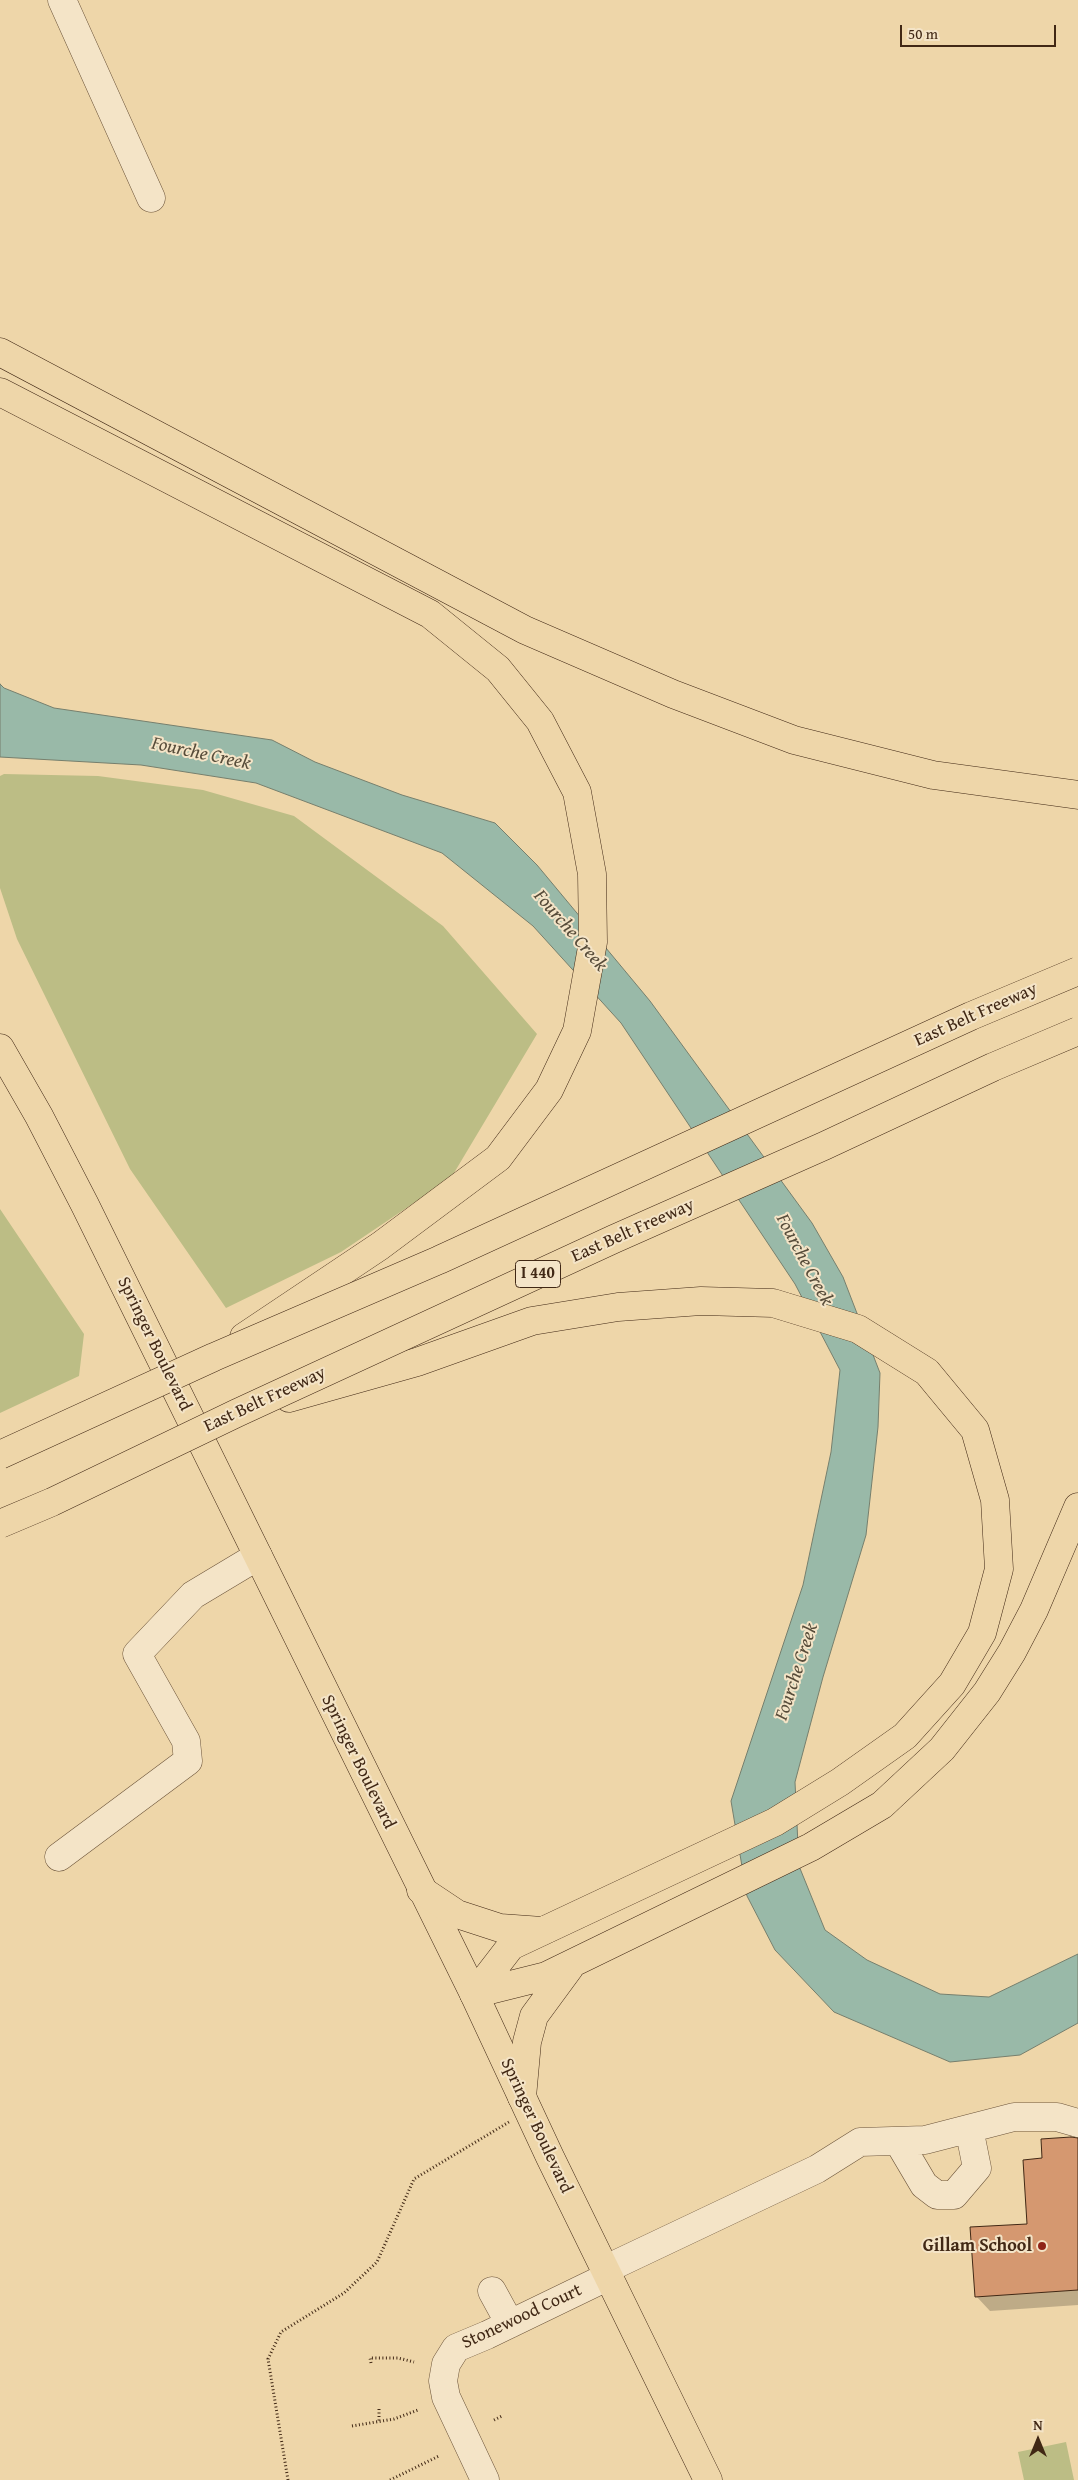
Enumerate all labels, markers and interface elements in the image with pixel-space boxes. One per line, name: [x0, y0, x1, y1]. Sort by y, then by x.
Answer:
scale bar: [903, 15, 1059, 47]
text: 50 m: [908, 23, 938, 44]
water label: Fourche Creek: [149, 732, 253, 776]
water label: Fourche Creek: [528, 886, 612, 976]
street label: East Belt Freeway: [911, 978, 1041, 1052]
street label: East Belt Freeway: [568, 1194, 698, 1268]
water label: Fourche Creek: [770, 1210, 838, 1310]
road number: I 440: [516, 1260, 560, 1288]
street label: Springer Boulevard: [112, 1273, 196, 1415]
street label: East Belt Freeway: [201, 1362, 329, 1438]
water label: Fourche Creek: [771, 1621, 823, 1723]
street label: Springer Boulevard: [316, 1691, 400, 1833]
street label: Springer Boulevard: [495, 2055, 577, 2197]
place label: Gillam School: [923, 2235, 1032, 2257]
marker: Gillam School: [1036, 2240, 1048, 2252]
street label: Stonewood Court: [459, 2280, 585, 2354]
north arrow: [1013, 2415, 1063, 2465]
text: N: [1033, 2415, 1043, 2435]

